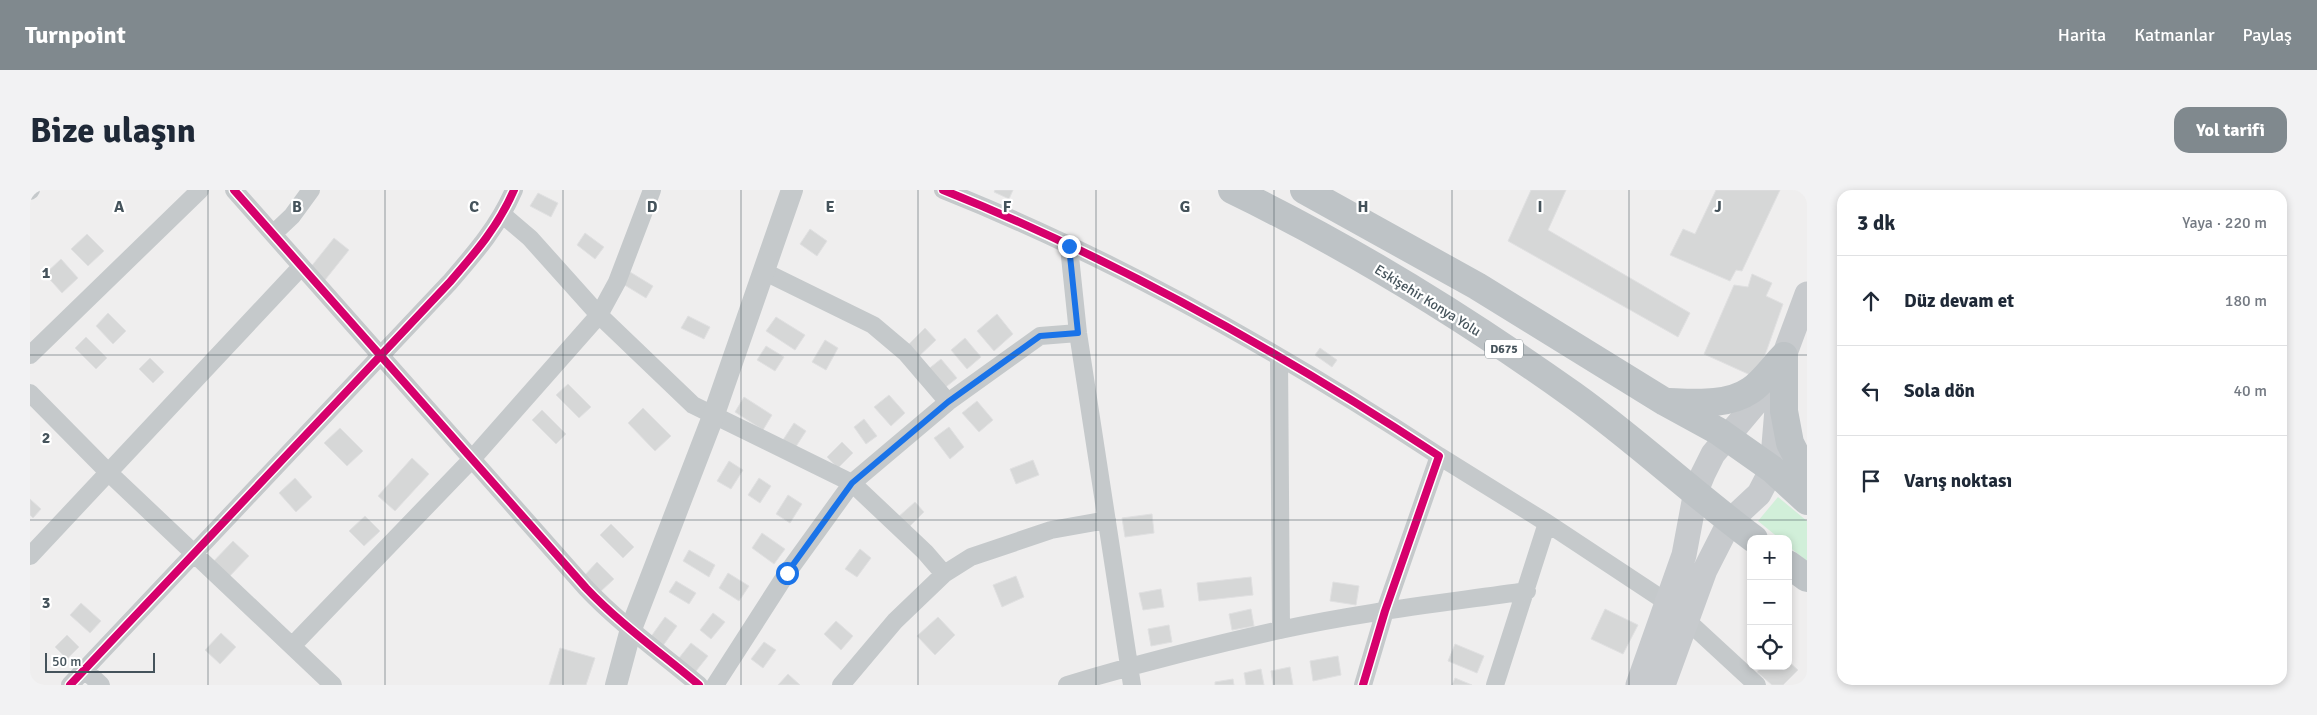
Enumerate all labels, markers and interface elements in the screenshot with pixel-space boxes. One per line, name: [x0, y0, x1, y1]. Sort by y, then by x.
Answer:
text: Turnpoint: [25, 20, 126, 50]
text: Harita: [2058, 24, 2106, 46]
text: Katmanlar: [2134, 24, 2215, 46]
text: Paylaş: [2243, 24, 2292, 46]
button: Yol tarifi: [2174, 107, 2287, 153]
text: Bize ulaşın: [30, 109, 196, 152]
text: A: [114, 197, 125, 217]
text: B: [292, 197, 302, 217]
text: C: [469, 197, 479, 217]
text: D: [647, 197, 658, 217]
text: E: [825, 197, 835, 217]
text: F: [1003, 197, 1012, 217]
text: G: [1180, 197, 1190, 217]
text: H: [1358, 197, 1368, 217]
text: I: [1537, 197, 1543, 217]
text: J: [1714, 197, 1722, 217]
text: 3 dk: [1857, 210, 1895, 236]
text: Yaya · 220 m: [2182, 213, 2267, 233]
route end: [1058, 235, 1081, 258]
street label: Eskişehir Konya Yolu: [1371, 261, 1484, 340]
text: 1: [42, 263, 51, 283]
icon: ahead: [1857, 287, 1885, 315]
text: Düz devam et: [1904, 289, 2014, 313]
text: 180 m: [2225, 291, 2267, 311]
road number: D675: [1485, 340, 1523, 358]
icon: left: [1857, 377, 1885, 405]
text: Sola dön: [1904, 379, 1975, 403]
text: 40 m: [2233, 381, 2267, 401]
text: 2: [42, 428, 50, 448]
icon: arrive: [1857, 467, 1885, 495]
text: Varış noktası: [1904, 469, 2012, 493]
map controls: [1747, 535, 1792, 670]
button: +: [1747, 535, 1792, 580]
route start: [776, 562, 799, 585]
button: −: [1747, 580, 1792, 625]
text: 3: [42, 593, 50, 613]
button: locate: [1747, 625, 1792, 670]
scale bar: [45, 650, 155, 673]
text: 50 m: [52, 653, 81, 670]

